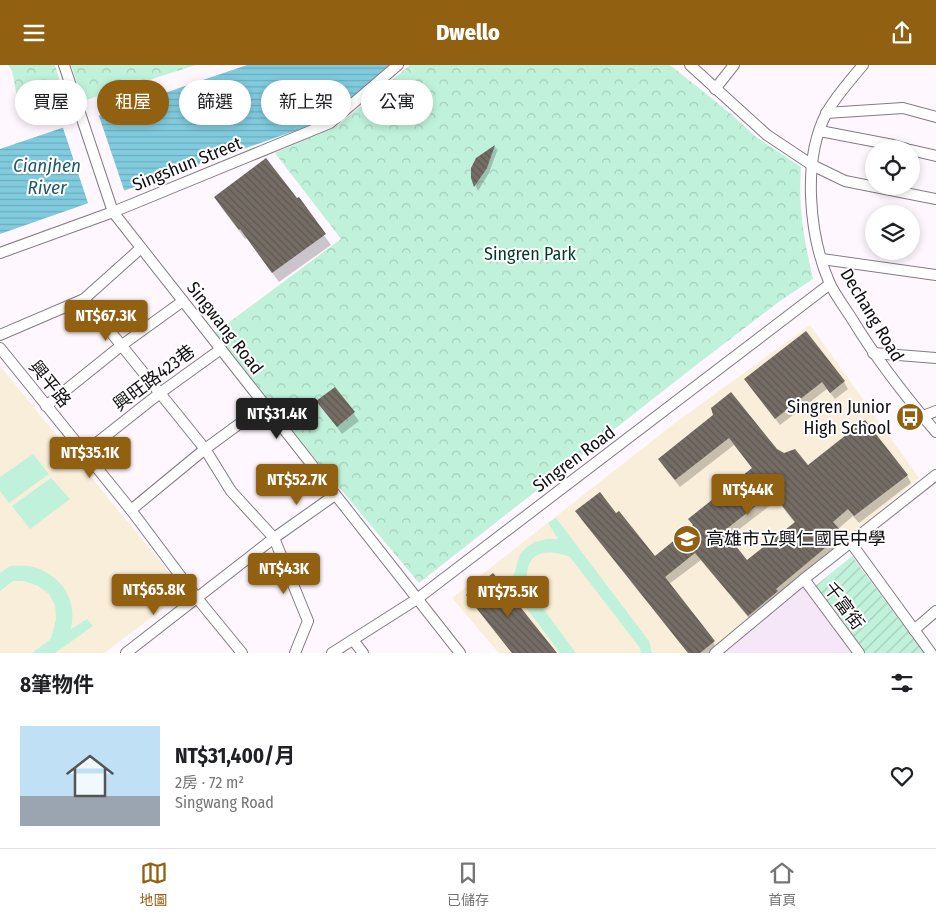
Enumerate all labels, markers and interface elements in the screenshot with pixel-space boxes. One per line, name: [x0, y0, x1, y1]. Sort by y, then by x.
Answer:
icon: menu: [20, 19, 48, 47]
text: Dwello: [436, 19, 500, 46]
icon: share: [888, 19, 916, 47]
chip: 買屋: [15, 80, 87, 125]
chip: 租屋: [97, 80, 169, 125]
chip: 篩選: [179, 80, 251, 125]
chip: 新上架: [261, 80, 351, 125]
chip: 公寓: [361, 80, 433, 125]
street label: Singshun Street: [129, 132, 245, 196]
map controls: [865, 140, 920, 260]
button: locate: [865, 140, 920, 195]
water label: Cianjhen River: [13, 154, 81, 199]
button: layers: [865, 205, 920, 260]
park label: Singren Park: [484, 243, 576, 265]
street label: Dechang Road: [836, 264, 908, 366]
street label: Singwang Road: [182, 277, 268, 379]
pin: NT$67.3K: [54, 299, 158, 342]
text: NT$67.3K: [76, 306, 136, 325]
street label: 興旺路423巷: [109, 340, 199, 416]
street label: 興平路: [24, 356, 76, 412]
place label: Singren Junior High School: [787, 396, 892, 439]
pin: NT$31.4K: [225, 397, 329, 440]
bus stop icon: Singren Junior High School: [895, 402, 925, 432]
text: NT$31.4K: [247, 404, 307, 423]
street label: Singren Road: [529, 421, 619, 497]
pin: NT$35.1K: [38, 437, 142, 479]
text: NT$35.1K: [61, 443, 119, 462]
pin: NT$52.7K: [245, 463, 349, 506]
text: NT$52.7K: [267, 470, 327, 489]
pin: NT$44K: [707, 473, 789, 516]
text: NT$44K: [723, 480, 773, 499]
school or university icon: 高雄市立興仁國民中學: [672, 524, 702, 554]
place label: 高雄市立興仁國民中學: [706, 528, 886, 550]
pin: NT$43K: [243, 553, 325, 595]
text: NT$43K: [259, 559, 309, 578]
pin: NT$65.8K: [102, 573, 206, 616]
pin: NT$75.5K: [456, 575, 560, 618]
street label: 千富街: [819, 578, 869, 634]
text: NT$65.8K: [123, 580, 185, 599]
text: NT$75.5K: [478, 582, 538, 601]
icon: filters: [888, 669, 916, 697]
text: 8筆物件: [20, 672, 94, 698]
text: NT$31,400/月: [175, 743, 295, 769]
icon: home: [60, 746, 120, 806]
icon: heart: [888, 762, 916, 790]
text: 2房 · 72 m²: [175, 773, 244, 792]
text: Singwang Road: [175, 793, 274, 812]
tab: 地圖: [140, 859, 168, 909]
tab: 已儲存: [447, 859, 489, 909]
tab: 首頁: [768, 859, 796, 909]

